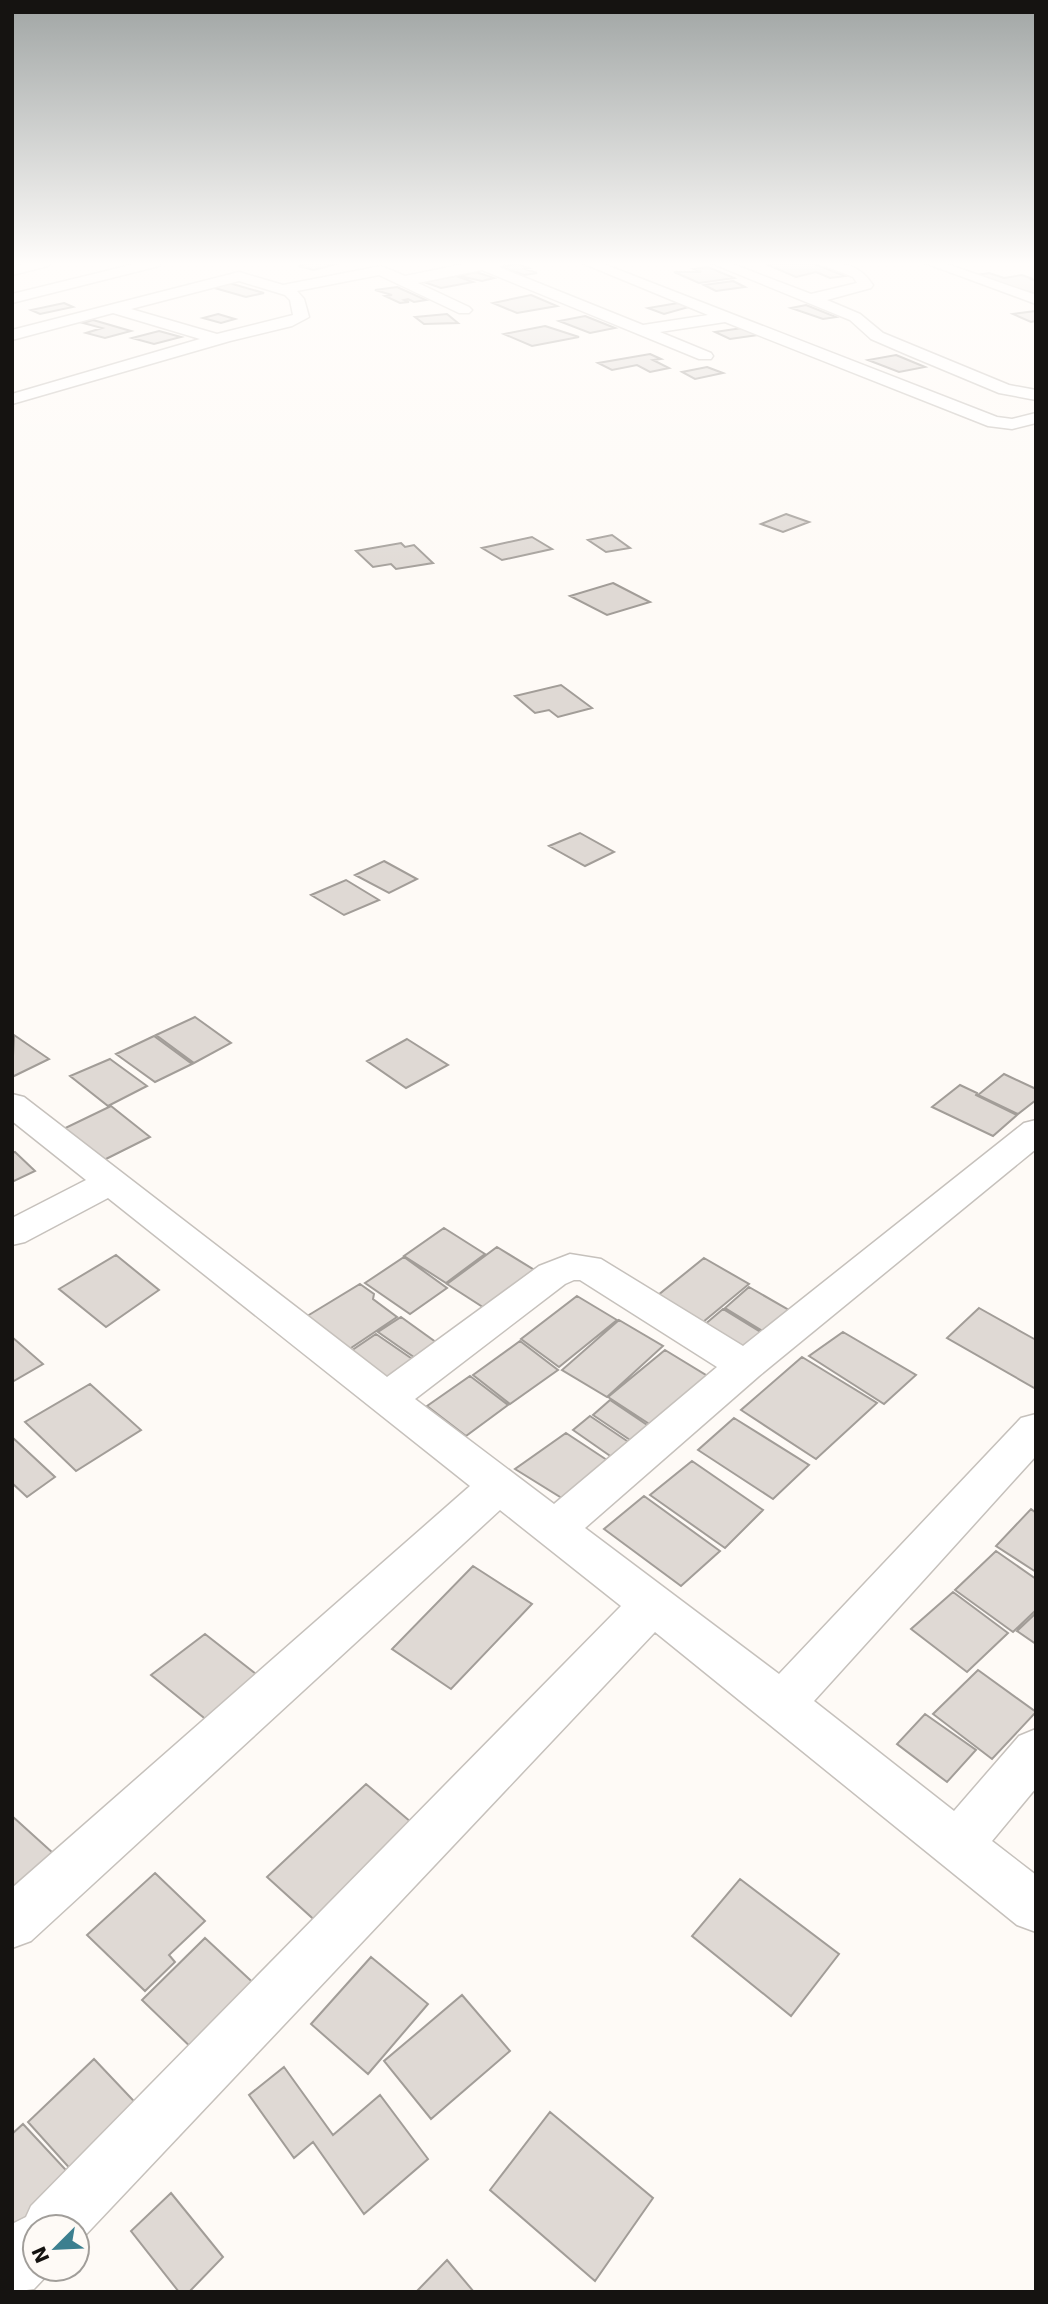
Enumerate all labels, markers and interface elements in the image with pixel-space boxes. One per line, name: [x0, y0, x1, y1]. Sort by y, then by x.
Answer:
north arrow: [21, 2213, 91, 2283]
text: N: [27, 2243, 54, 2267]

